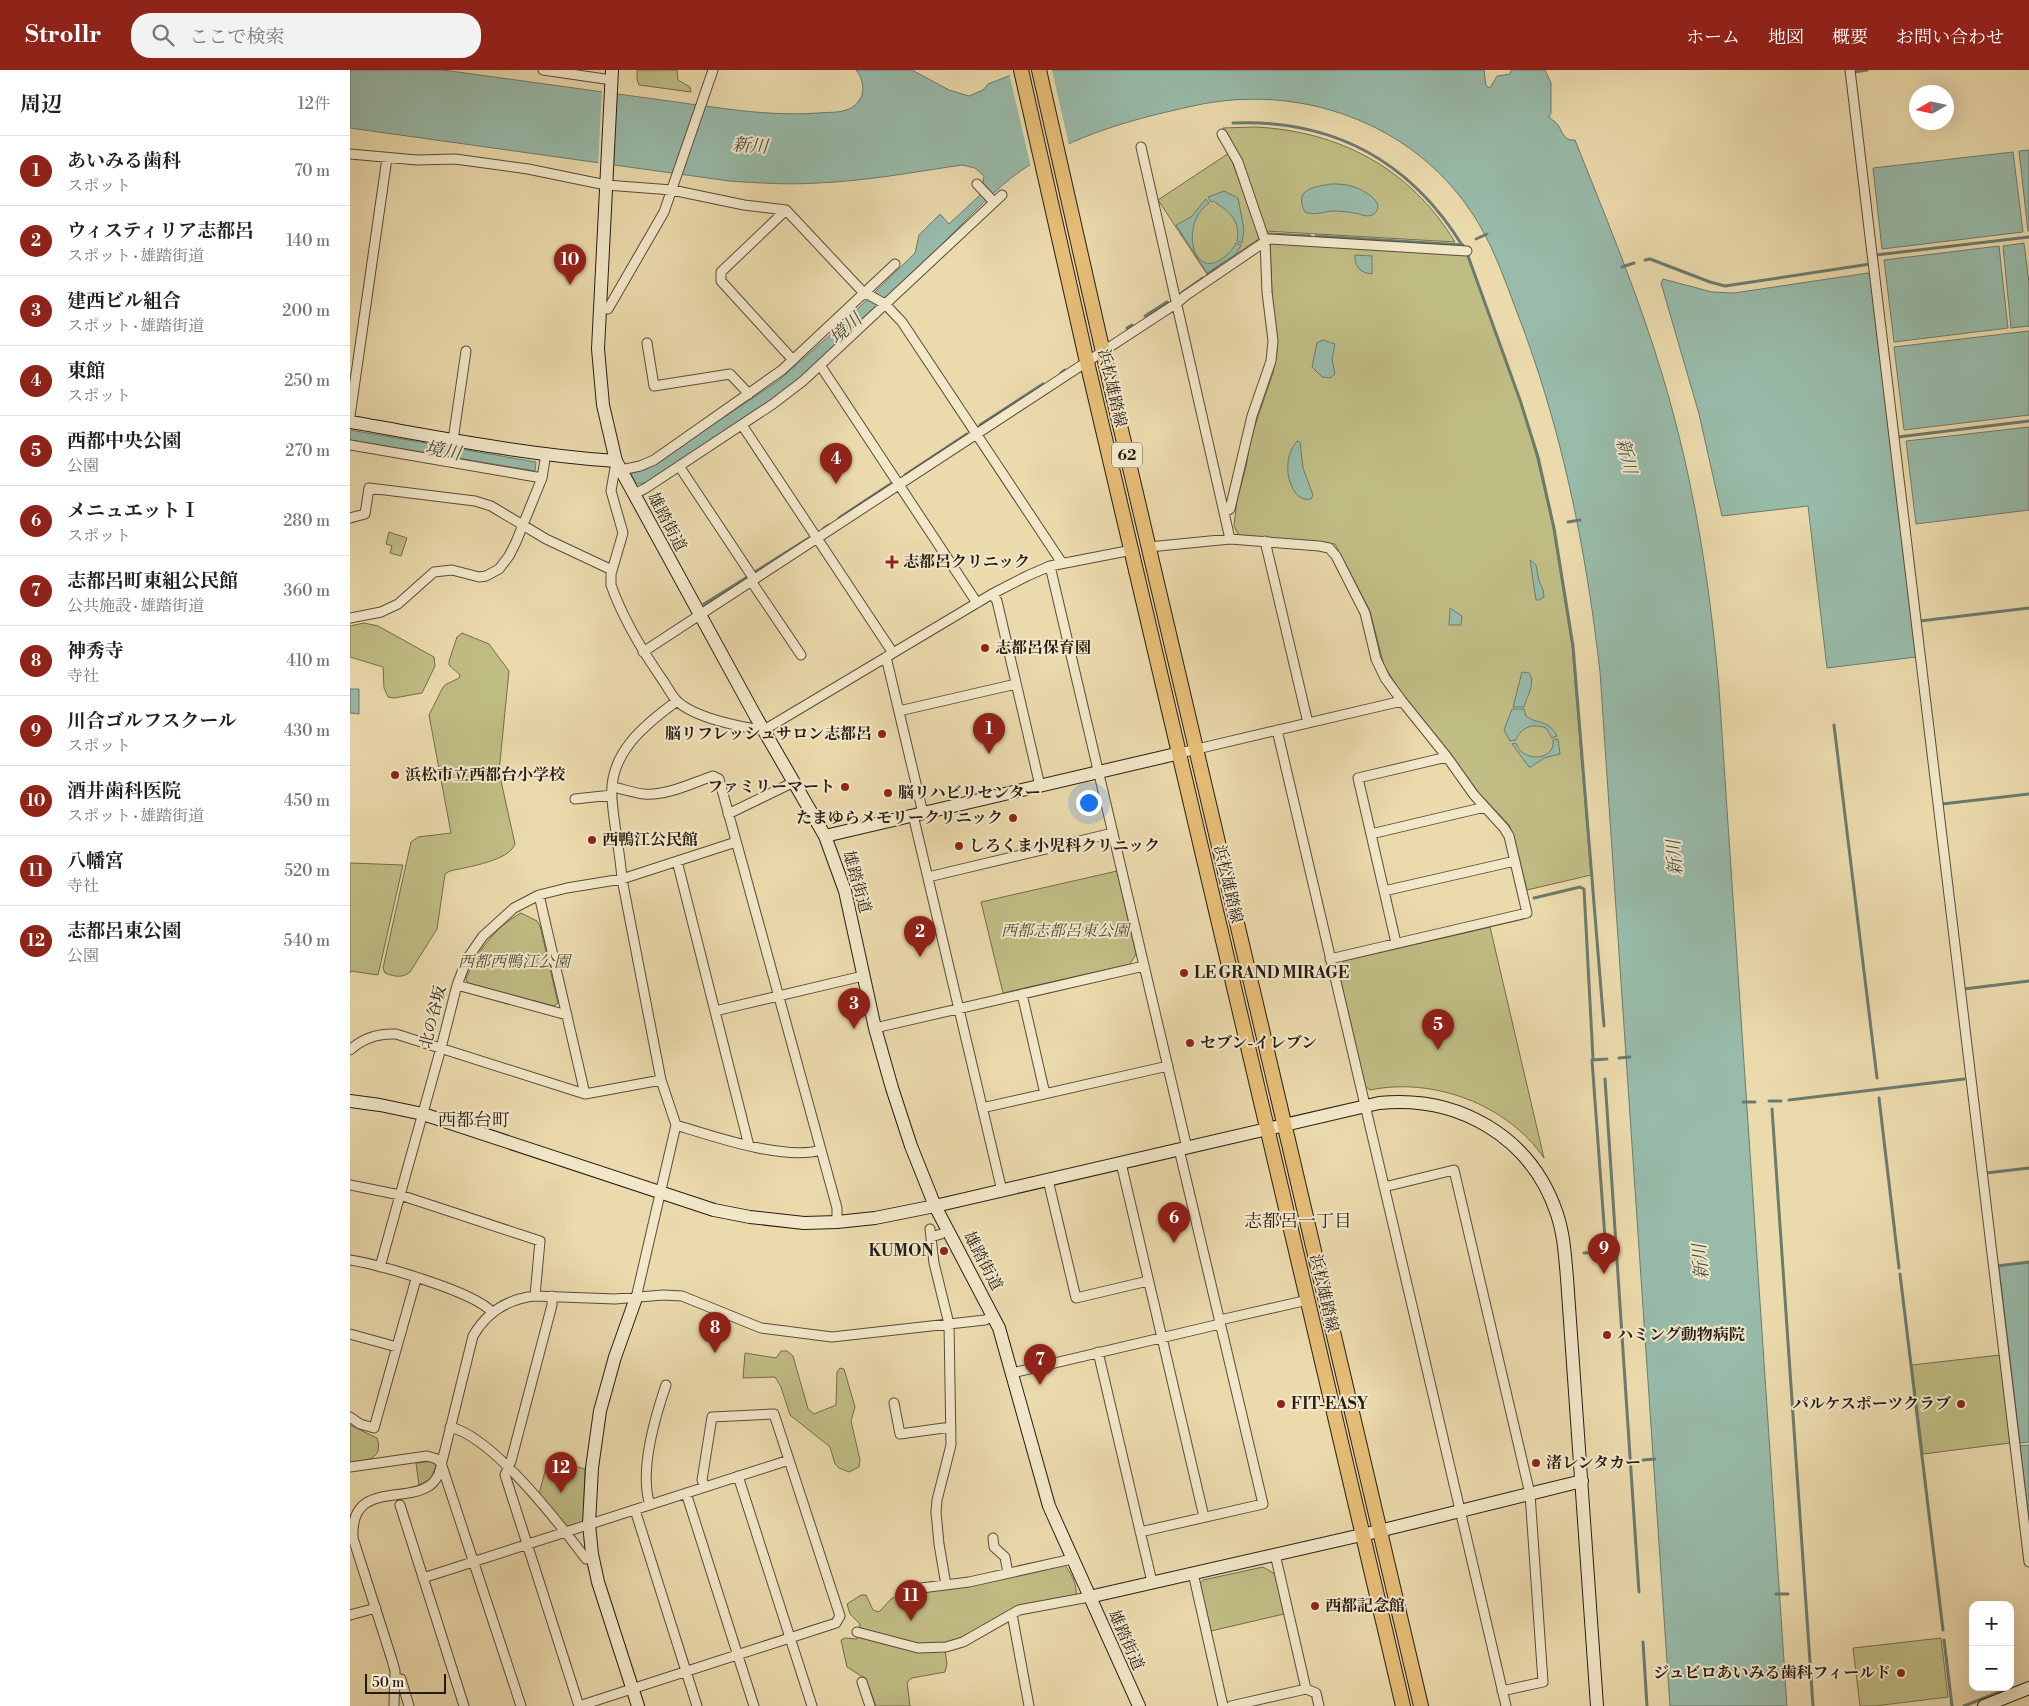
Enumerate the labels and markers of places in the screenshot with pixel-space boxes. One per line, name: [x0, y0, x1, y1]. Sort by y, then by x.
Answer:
pin: 10: [554, 244, 586, 285]
pin: 4: [820, 443, 852, 484]
place label: 志都呂クリニック: [903, 552, 1030, 572]
marker: 志都呂クリニック: [885, 555, 899, 569]
place label: 志都呂保育園: [995, 638, 1091, 658]
marker: 志都呂保育園: [979, 642, 991, 654]
pin: 1: [973, 713, 1005, 754]
place label: 脳リフレッシュサロン志都呂: [665, 724, 872, 744]
marker: 脳リフレッシュサロン志都呂: [876, 728, 888, 740]
place label: 浜松市立西都台小学校: [405, 765, 566, 785]
marker: 浜松市立西都台小学校: [389, 769, 401, 781]
place label: ファミリーマート: [707, 777, 835, 797]
marker: ファミリーマート: [839, 781, 851, 793]
place label: 脳リハビリセンター: [898, 783, 1041, 803]
marker: 脳リハビリセンター: [882, 787, 894, 799]
place label: たまゆらメモリークリニック: [796, 808, 1003, 828]
marker: たまゆらメモリークリニック: [1007, 812, 1019, 824]
place label: 西鴨江公民館: [602, 830, 698, 850]
marker: 西鴨江公民館: [586, 834, 598, 846]
place label: しろくま小児科クリニック: [969, 836, 1160, 856]
marker: しろくま小児科クリニック: [953, 840, 965, 852]
pin: 2: [904, 916, 936, 957]
place label: LE GRAND MIRAGE: [1194, 963, 1349, 983]
marker: LE GRAND MIRAGE: [1178, 967, 1190, 979]
pin: 3: [838, 988, 870, 1029]
pin: 5: [1422, 1009, 1454, 1050]
place label: セブン-イレブン: [1200, 1033, 1317, 1053]
marker: セブン-イレブン: [1184, 1037, 1196, 1049]
pin: 6: [1158, 1202, 1190, 1243]
pin: 9: [1588, 1233, 1620, 1274]
place label: KUMON: [869, 1241, 934, 1261]
marker: KUMON: [938, 1245, 950, 1257]
pin: 8: [699, 1312, 731, 1353]
place label: ハミング動物病院: [1617, 1325, 1745, 1345]
marker: ハミング動物病院: [1601, 1329, 1613, 1341]
pin: 7: [1024, 1344, 1056, 1385]
place label: FIT-EASY: [1291, 1394, 1369, 1414]
place label: パルケスポーツクラブ: [1793, 1394, 1951, 1414]
marker: FIT-EASY: [1275, 1398, 1287, 1410]
marker: パルケスポーツクラブ: [1955, 1398, 1967, 1410]
pin: 12: [545, 1452, 577, 1493]
place label: 渚レンタカー: [1546, 1453, 1641, 1473]
marker: 渚レンタカー: [1530, 1457, 1542, 1469]
pin: 11: [895, 1580, 927, 1621]
place label: 西都記念館: [1325, 1596, 1405, 1616]
marker: 西都記念館: [1309, 1600, 1321, 1612]
place label: ジュビロあいみる歯科フィールド: [1653, 1663, 1891, 1683]
marker: ジュビロあいみる歯科フィールド: [1895, 1667, 1907, 1679]

